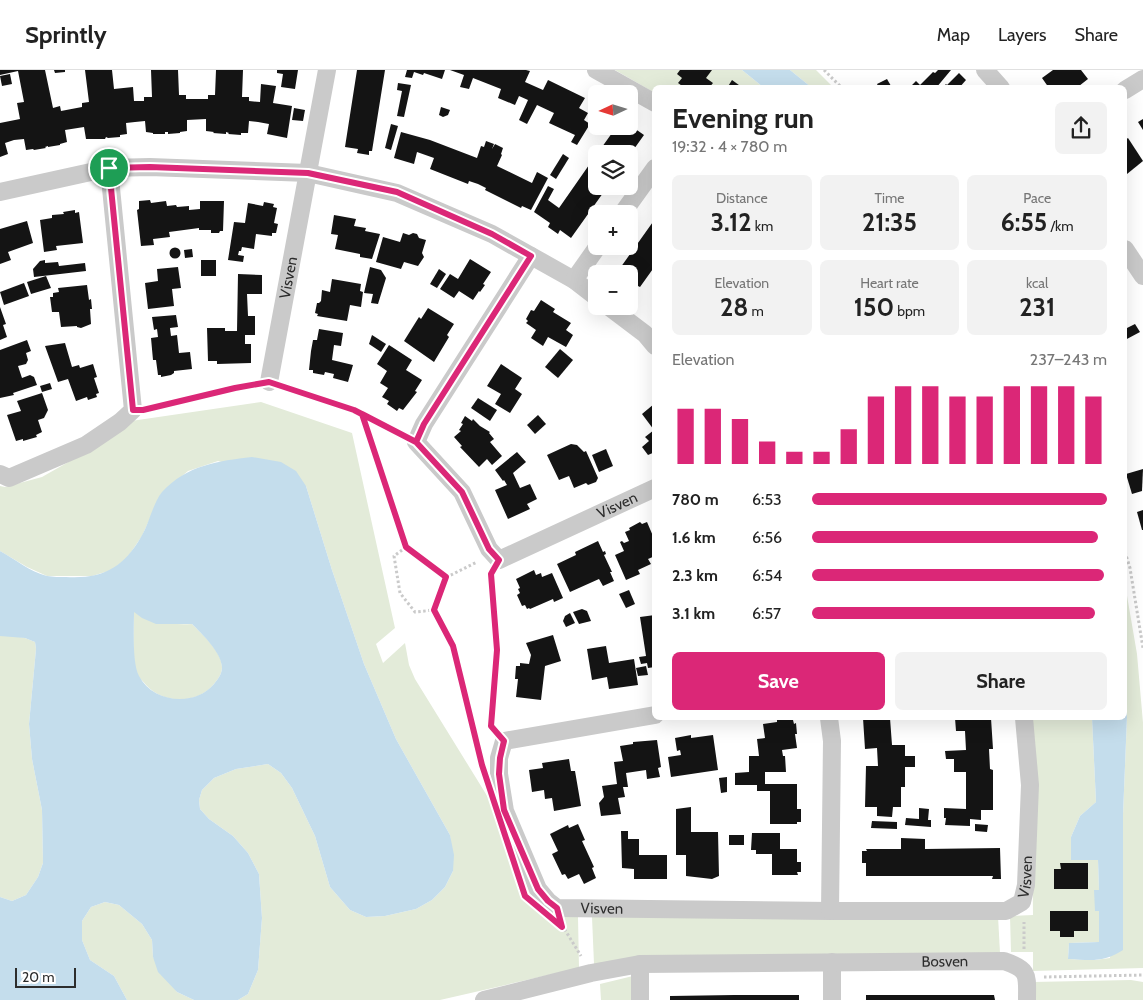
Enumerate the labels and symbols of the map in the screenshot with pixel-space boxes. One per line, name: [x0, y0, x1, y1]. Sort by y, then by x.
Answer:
north arrow: [588, 85, 638, 135]
pin: [88, 147, 130, 189]
street label: Visven: [276, 255, 301, 300]
street label: Visven: [594, 488, 640, 523]
street label: Visven: [1014, 855, 1036, 900]
street label: Visven: [580, 899, 623, 918]
street label: Bosven: [921, 952, 968, 971]
scale bar: [15, 965, 76, 988]

